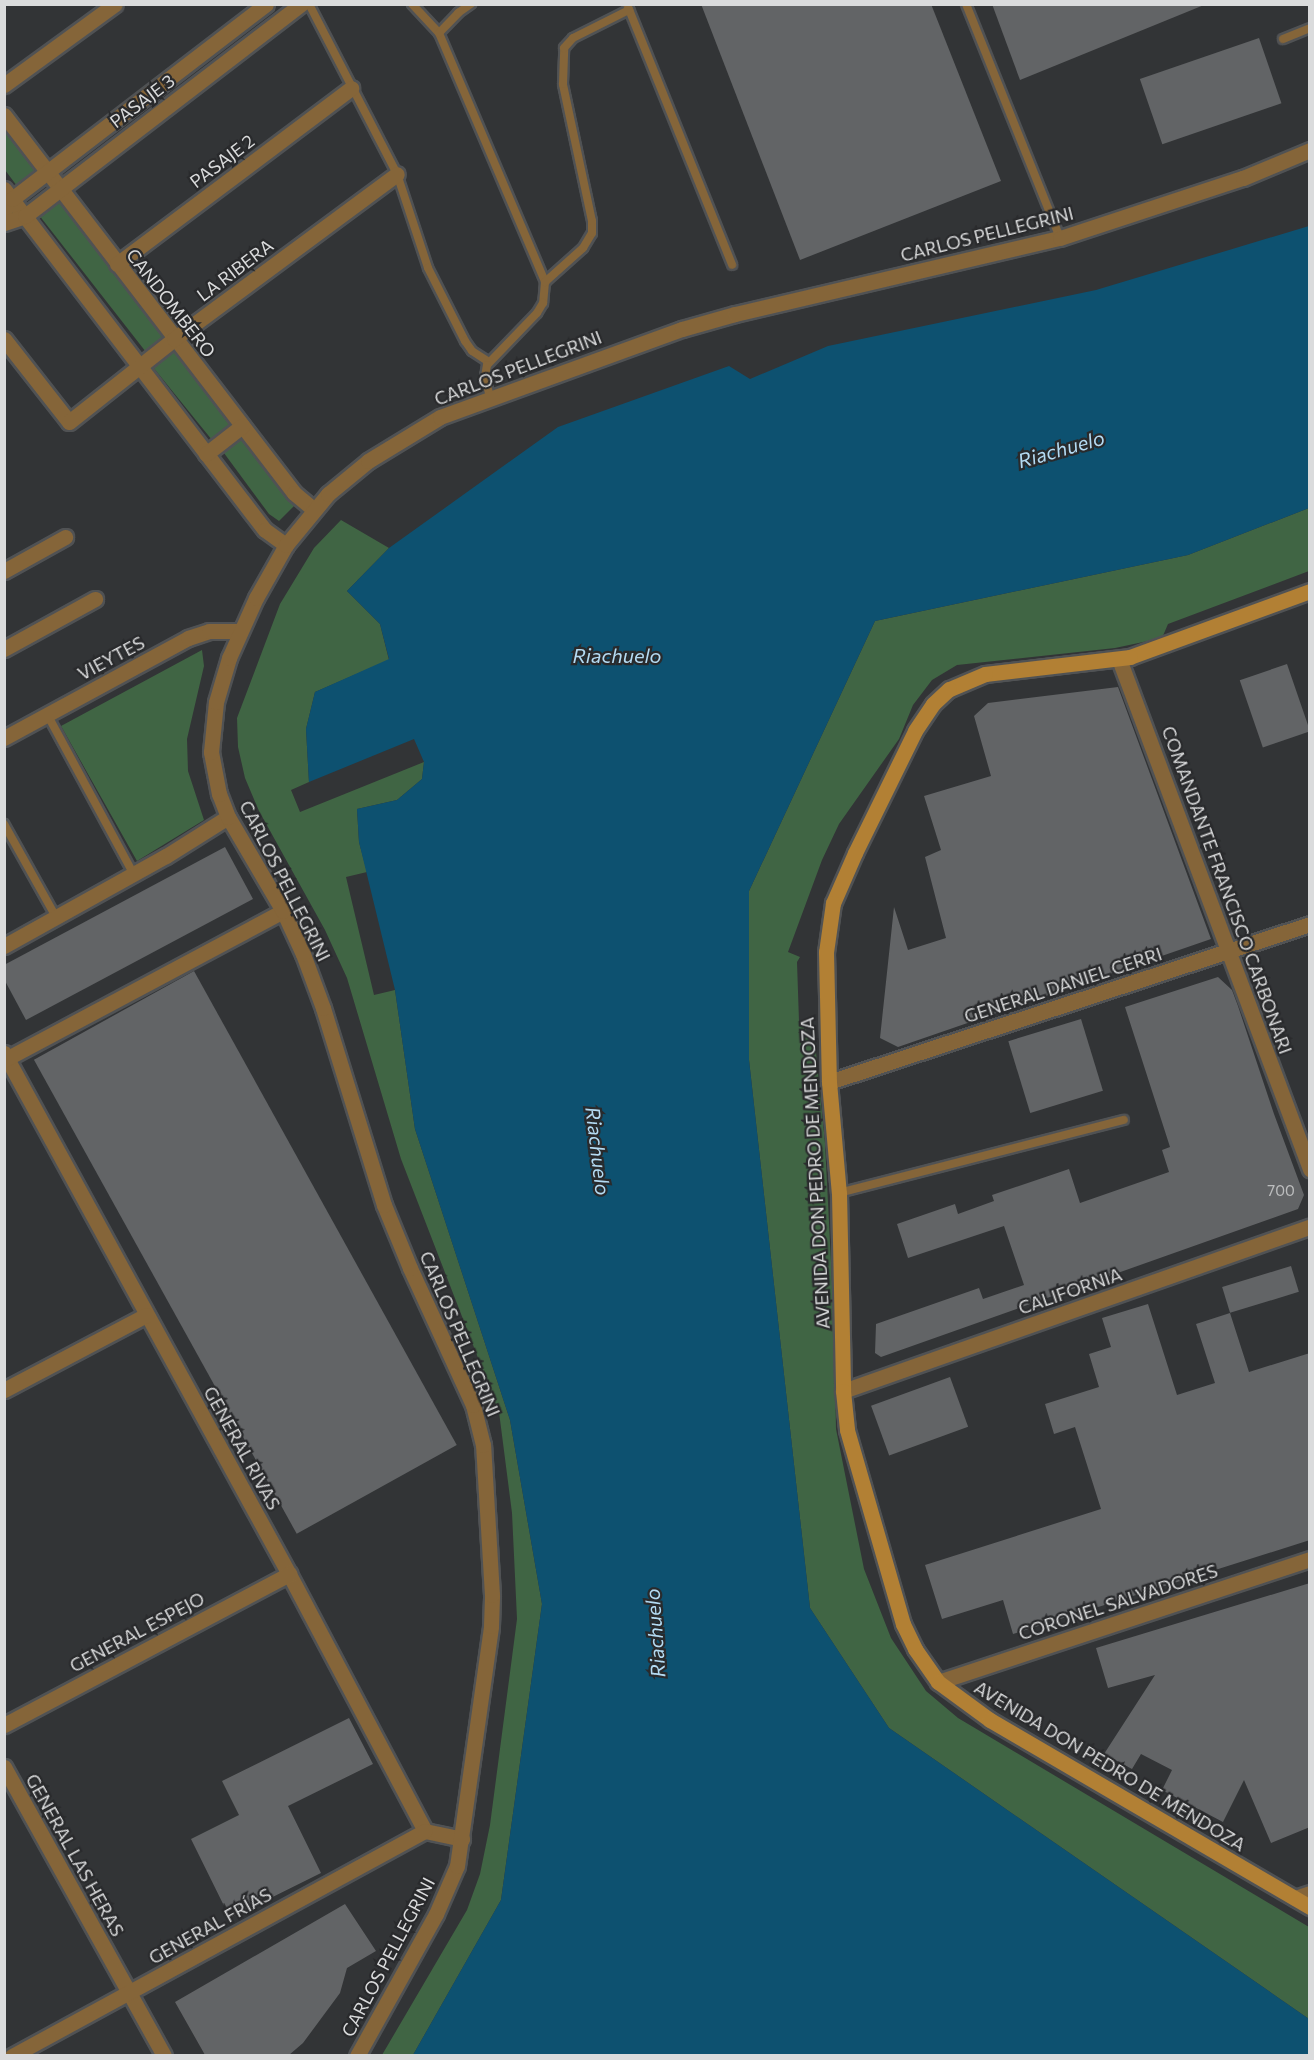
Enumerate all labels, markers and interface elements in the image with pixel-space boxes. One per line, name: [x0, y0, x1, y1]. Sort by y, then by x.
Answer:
street label: PASAJE 3: [105, 70, 179, 132]
street label: PASAJE 2: [186, 130, 258, 192]
street label: CARLOS PELLEGRINI: [898, 202, 1076, 266]
street label: LA RIBERA: [193, 234, 277, 306]
street label: CANDOMBERO: [122, 244, 220, 362]
street label: CARLOS PELLEGRINI: [431, 326, 605, 410]
water label: Riachuelo: [1015, 425, 1107, 473]
street label: VIEYTES: [74, 631, 148, 685]
water label: Riachuelo: [572, 643, 662, 667]
street label: COMANDANTE FRANCISCO CARBONARI: [1157, 723, 1297, 1057]
street label: CARLOS PELLEGRINI: [235, 797, 335, 965]
street label: GENERAL DANIEL CERRI: [961, 943, 1165, 1027]
street label: AVENIDA DON PEDRO DE MENDOZA: [796, 1016, 834, 1330]
water label: Riachuelo: [581, 1105, 615, 1197]
house number: 700: [1267, 1182, 1295, 1200]
street label: CARLOS PELLEGRINI: [415, 1248, 505, 1420]
street label: CALIFORNIA: [1015, 1263, 1125, 1319]
street label: GENERAL RIVAS: [199, 1383, 285, 1513]
street label: CORONEL SALVADORES: [1016, 1560, 1220, 1644]
street label: GENERAL ESPEJO: [66, 1587, 208, 1677]
water label: Riachuelo: [640, 1588, 670, 1678]
street label: AVENIDA DON PEDRO DE MENDOZA: [970, 1676, 1250, 1856]
street label: GENERAL LAS HERAS: [21, 1770, 129, 1940]
street label: CARLOS PELLEGRINI: [337, 1874, 439, 2040]
street label: GENERAL FRÍAS: [145, 1883, 275, 1969]

